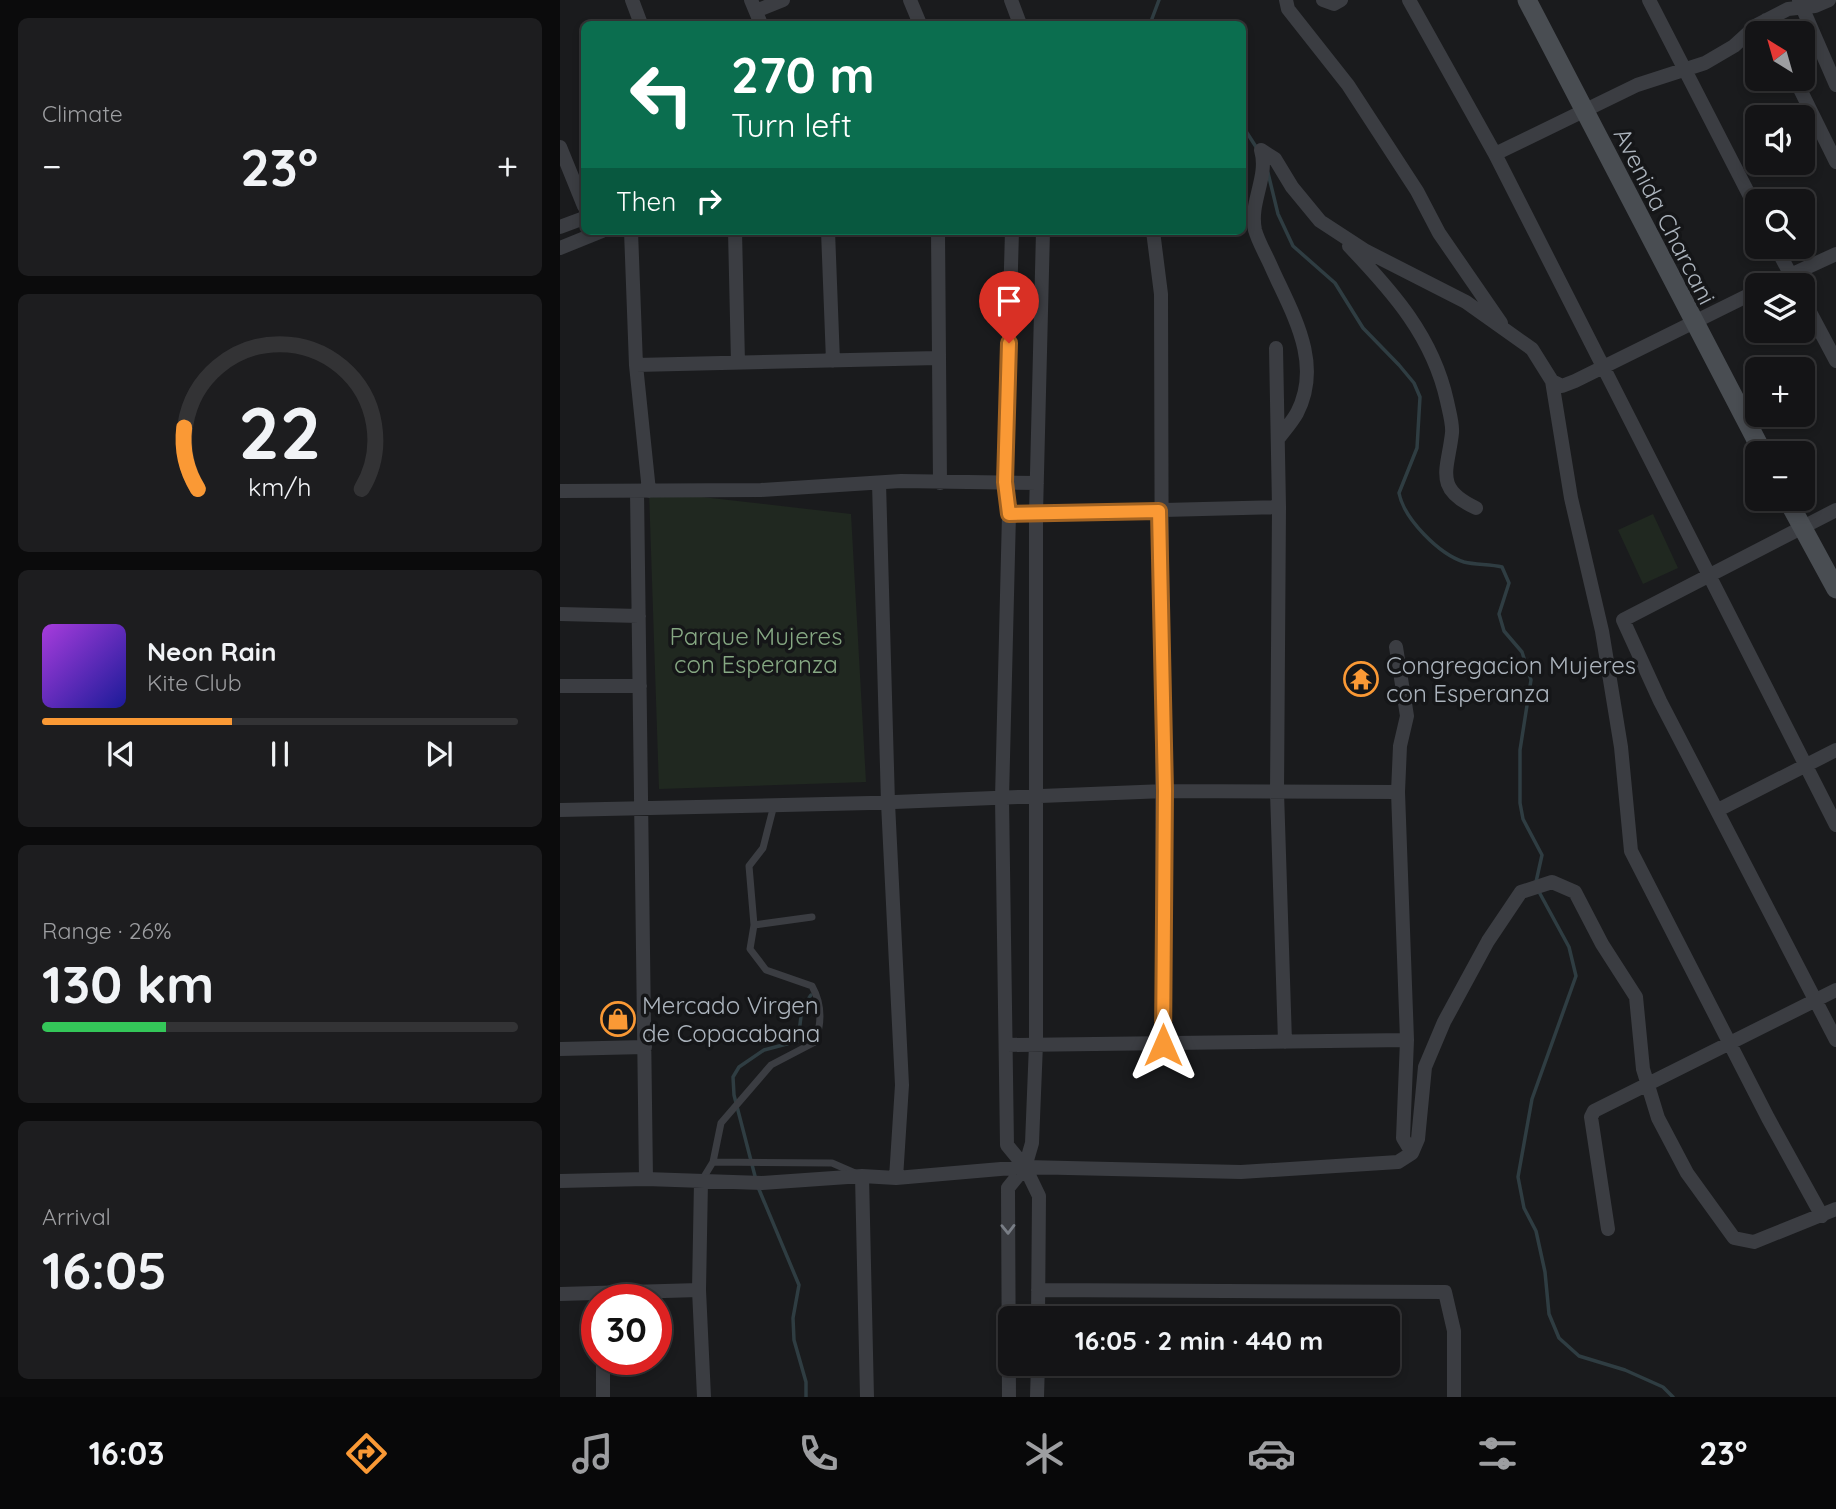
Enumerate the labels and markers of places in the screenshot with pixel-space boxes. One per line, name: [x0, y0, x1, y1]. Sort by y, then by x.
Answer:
pin: [979, 271, 1039, 343]
place label: Congregacion Mujeres con Esperanza: [1386, 650, 1636, 708]
temple icon: Congregacion Mujeres con Esperanza: [1342, 660, 1380, 698]
place label: Mercado Virgen de Copacabana: [642, 990, 820, 1048]
shop icon: Mercado Virgen de Copacabana: [599, 1000, 637, 1038]

